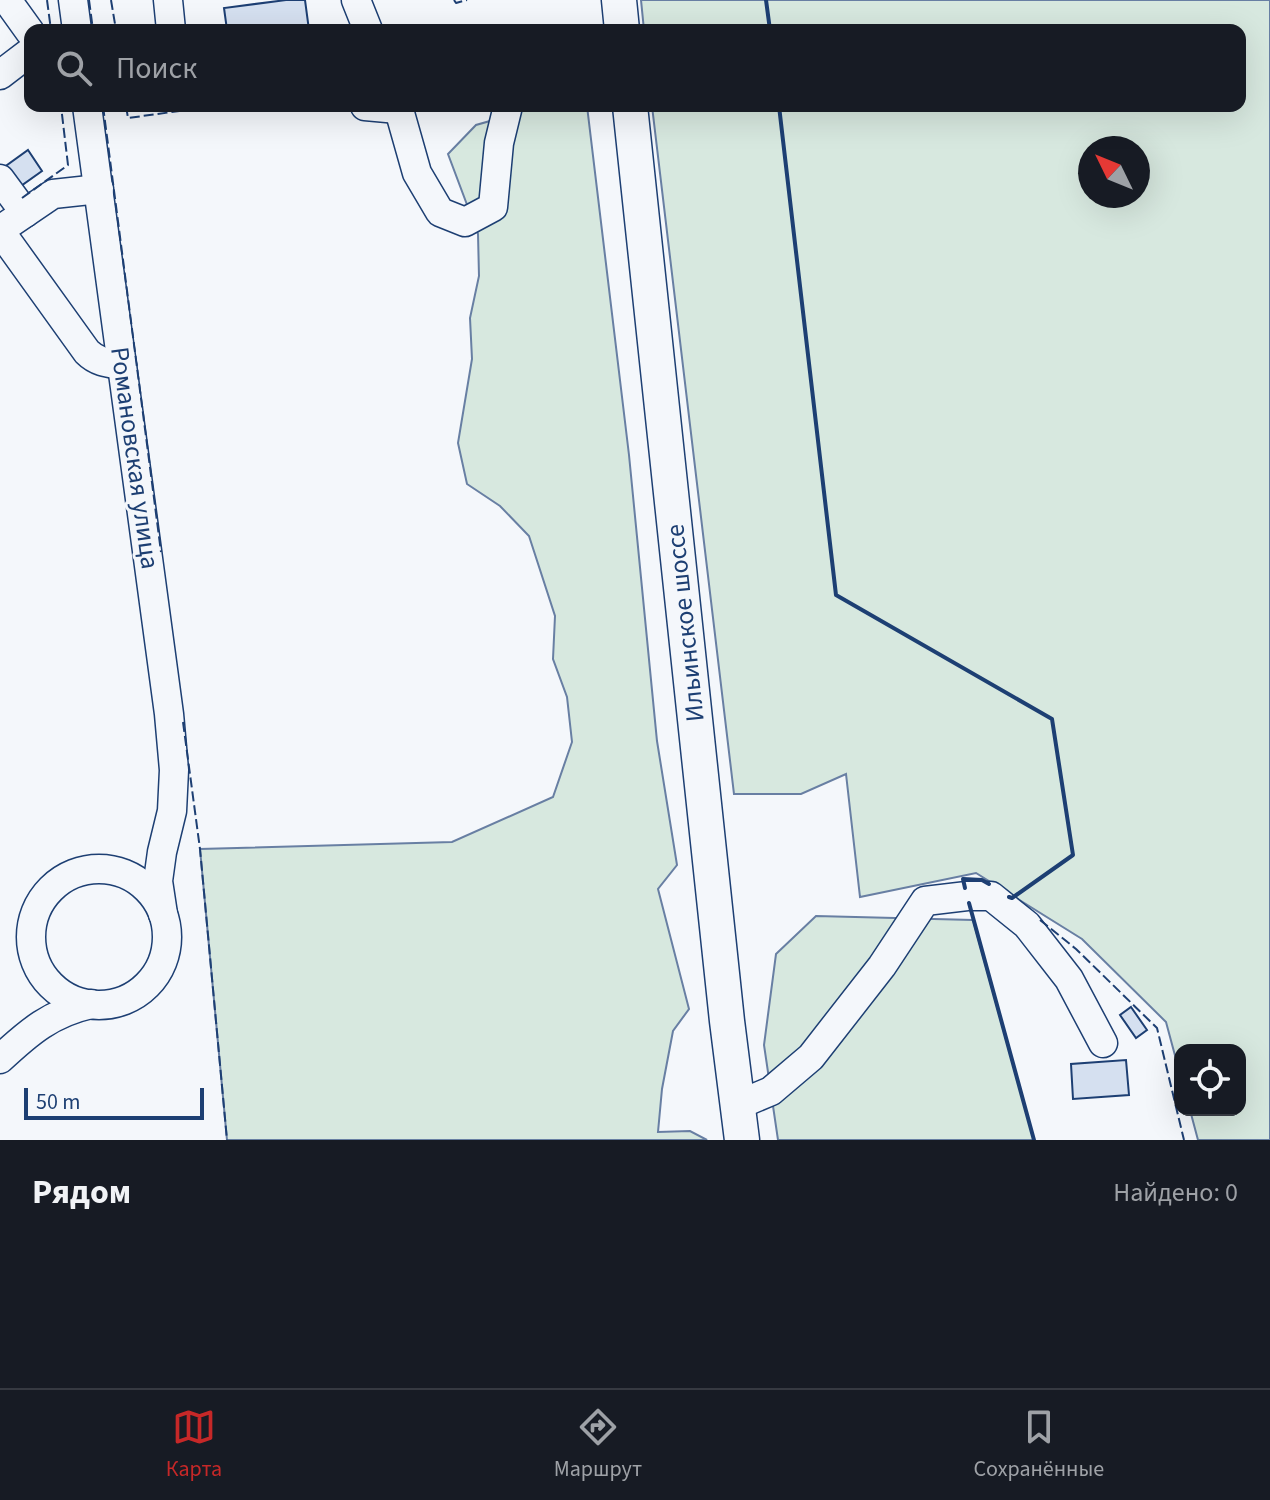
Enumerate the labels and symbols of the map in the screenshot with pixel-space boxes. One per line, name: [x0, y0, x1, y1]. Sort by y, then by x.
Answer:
north arrow: [1078, 136, 1150, 208]
street label: Романовская улица: [101, 345, 169, 571]
street label: Ильинское шоссе: [656, 522, 714, 724]
scale bar: [24, 1084, 204, 1120]

